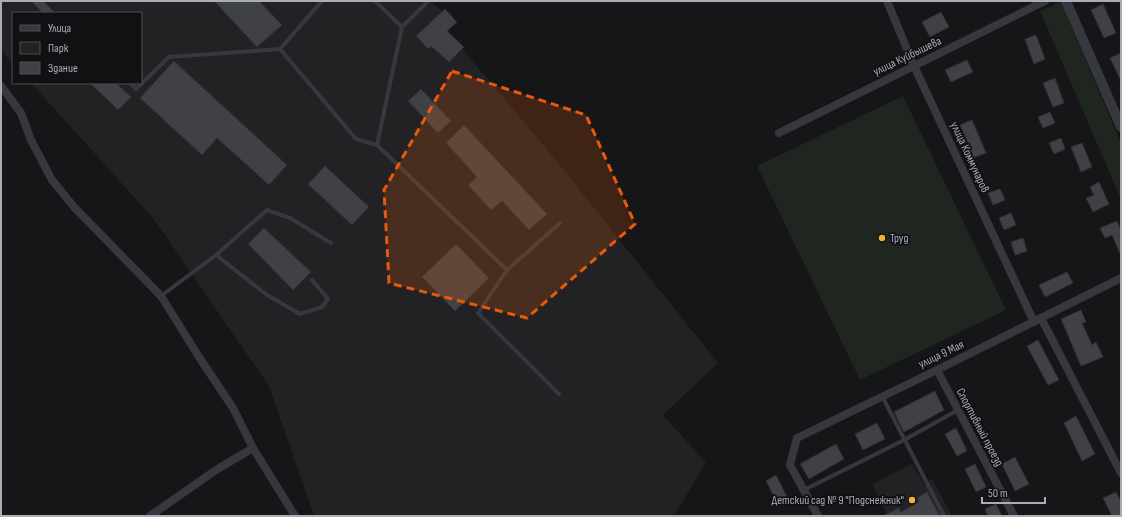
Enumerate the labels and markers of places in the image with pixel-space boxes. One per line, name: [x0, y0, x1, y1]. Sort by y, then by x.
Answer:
place label: Труд: [890, 231, 908, 246]
marker: Труд: [877, 233, 887, 243]
place label: Детский сад № 9 "Подснежник": [772, 493, 904, 508]
marker: Детский сад № 9 "Подснежник": [907, 495, 917, 505]

